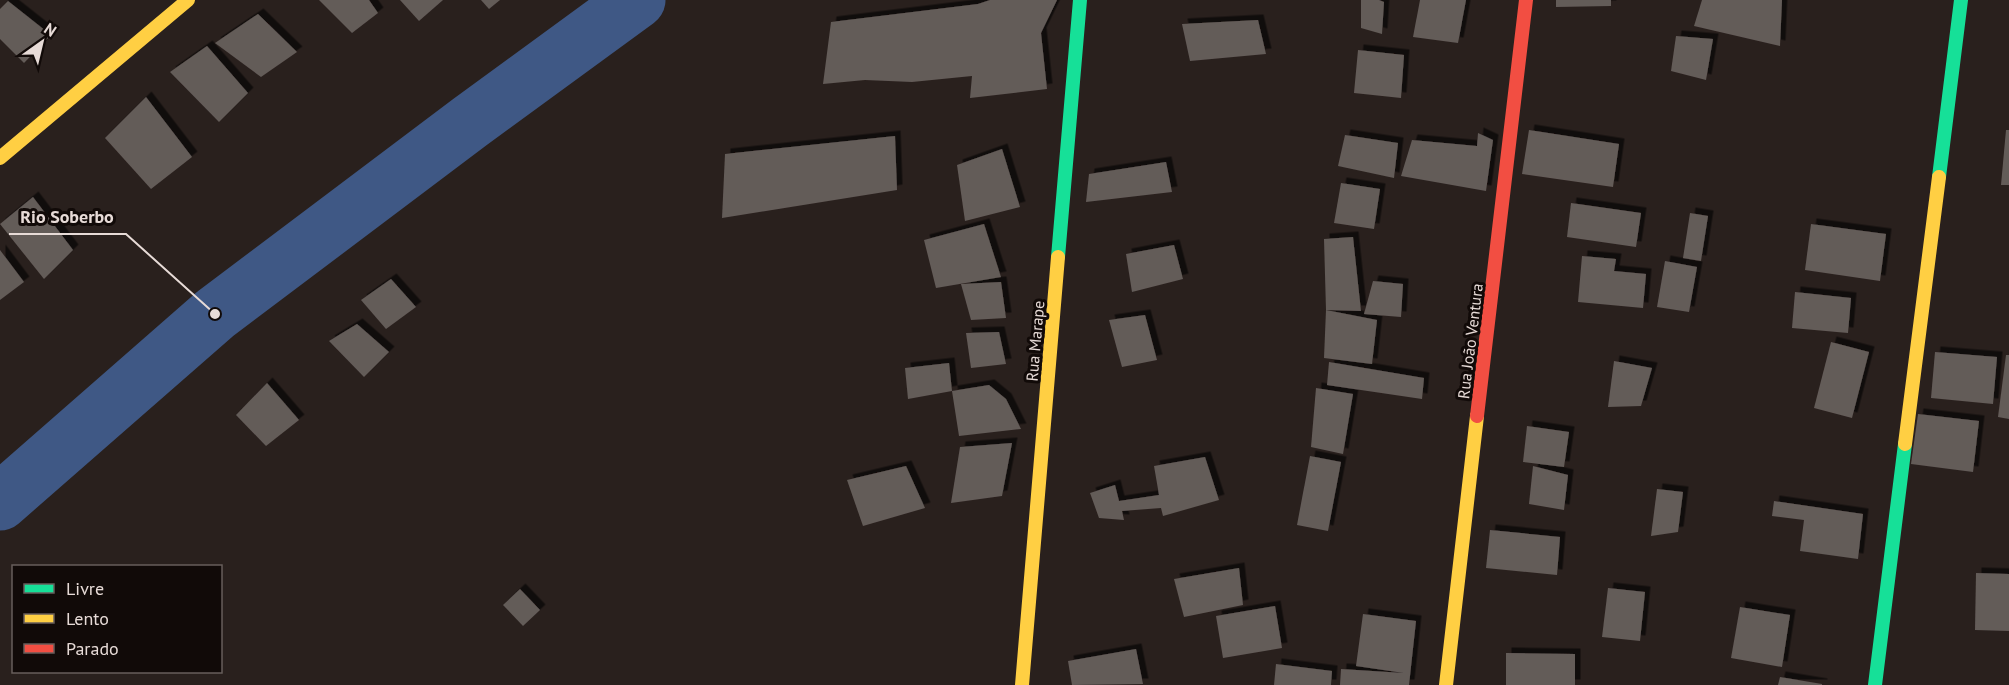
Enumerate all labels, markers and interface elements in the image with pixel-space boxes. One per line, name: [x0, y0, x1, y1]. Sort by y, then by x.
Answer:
north arrow: [12, 12, 72, 72]
text: N: [40, 18, 60, 41]
callout: Rio Soberbo: [9, 198, 126, 234]
text: Rio Soberbo: [20, 205, 114, 228]
street label: Rua João Ventura: [1453, 282, 1487, 400]
street label: Rua Marape: [1022, 300, 1048, 382]
legend: [12, 565, 222, 673]
text: Livre: [66, 577, 104, 600]
text: Lento: [66, 607, 109, 630]
text: Parado: [66, 637, 119, 660]

